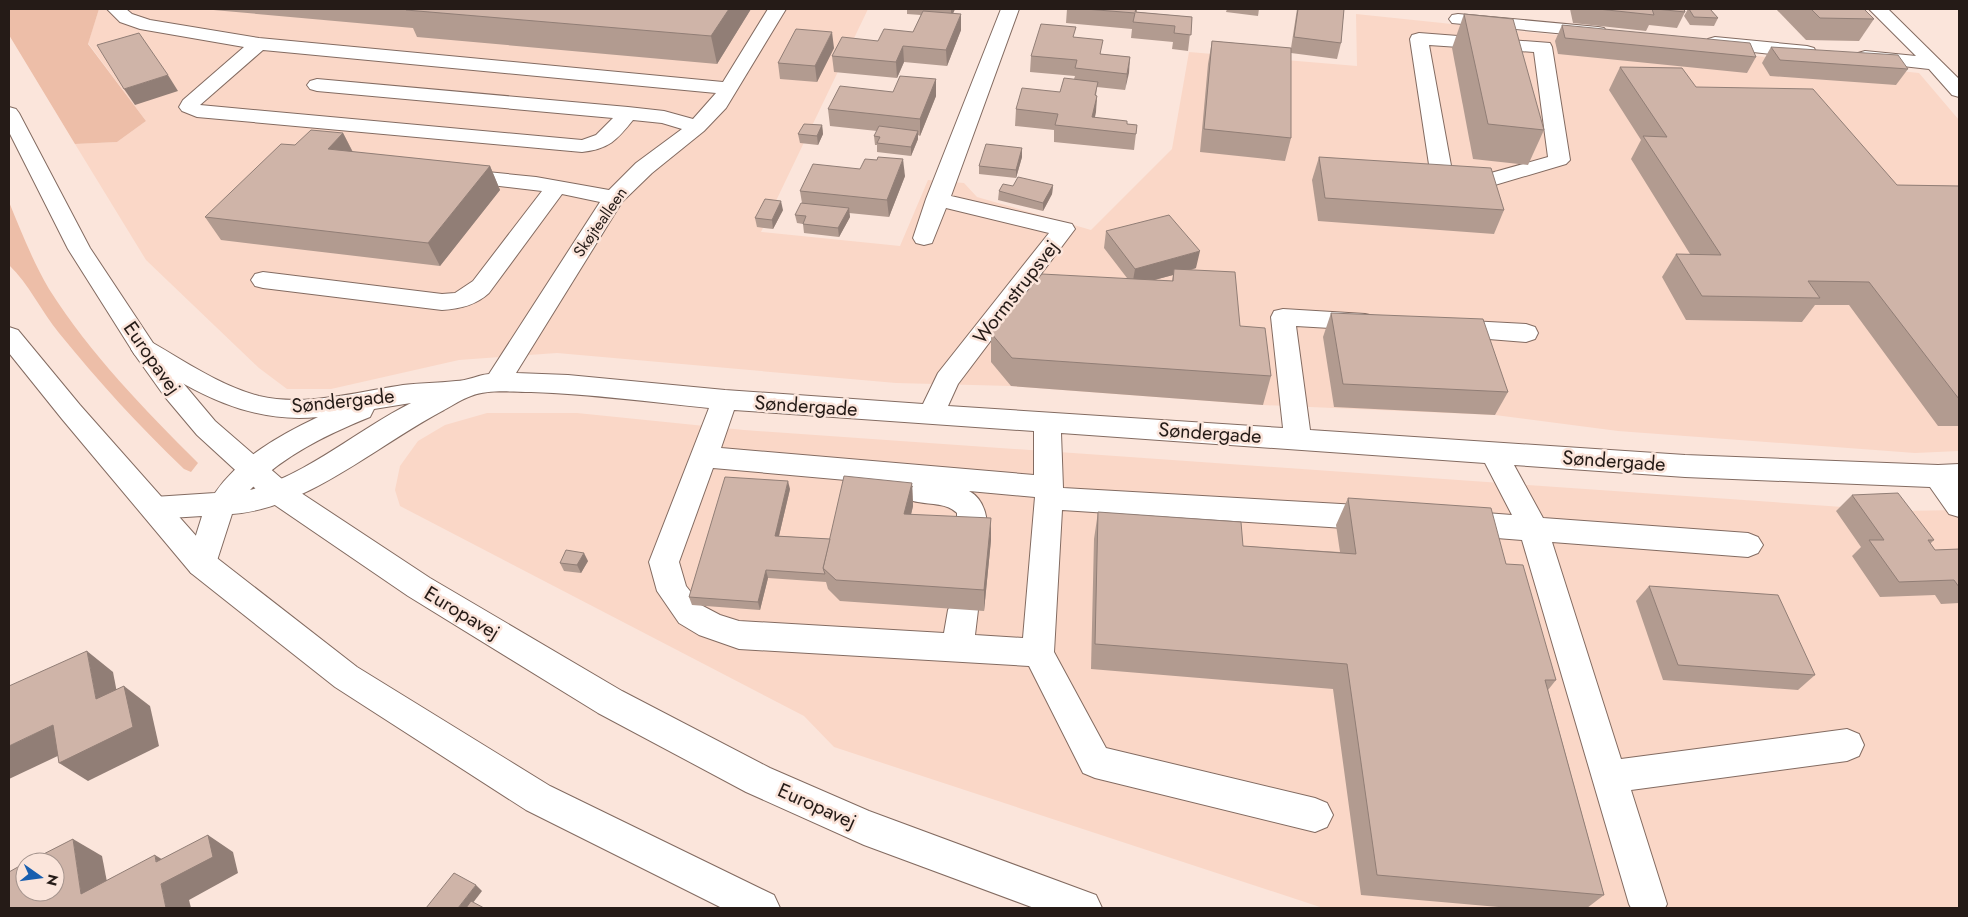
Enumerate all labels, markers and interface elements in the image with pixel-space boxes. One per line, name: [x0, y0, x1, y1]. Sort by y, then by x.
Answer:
street label: Skøjtealleen: [567, 182, 633, 262]
street label: Wormstrupsvej: [966, 234, 1066, 350]
street label: Europavej: [116, 315, 188, 401]
street label: Søndergade: [290, 381, 396, 421]
street label: Søndergade: [753, 388, 859, 424]
street label: Søndergade: [1157, 415, 1263, 451]
street label: Søndergade: [1561, 443, 1667, 479]
street label: Europavej: [419, 579, 505, 647]
street label: Europavej: [773, 776, 861, 836]
north arrow: [15, 852, 65, 902]
text: N: [42, 872, 64, 888]

